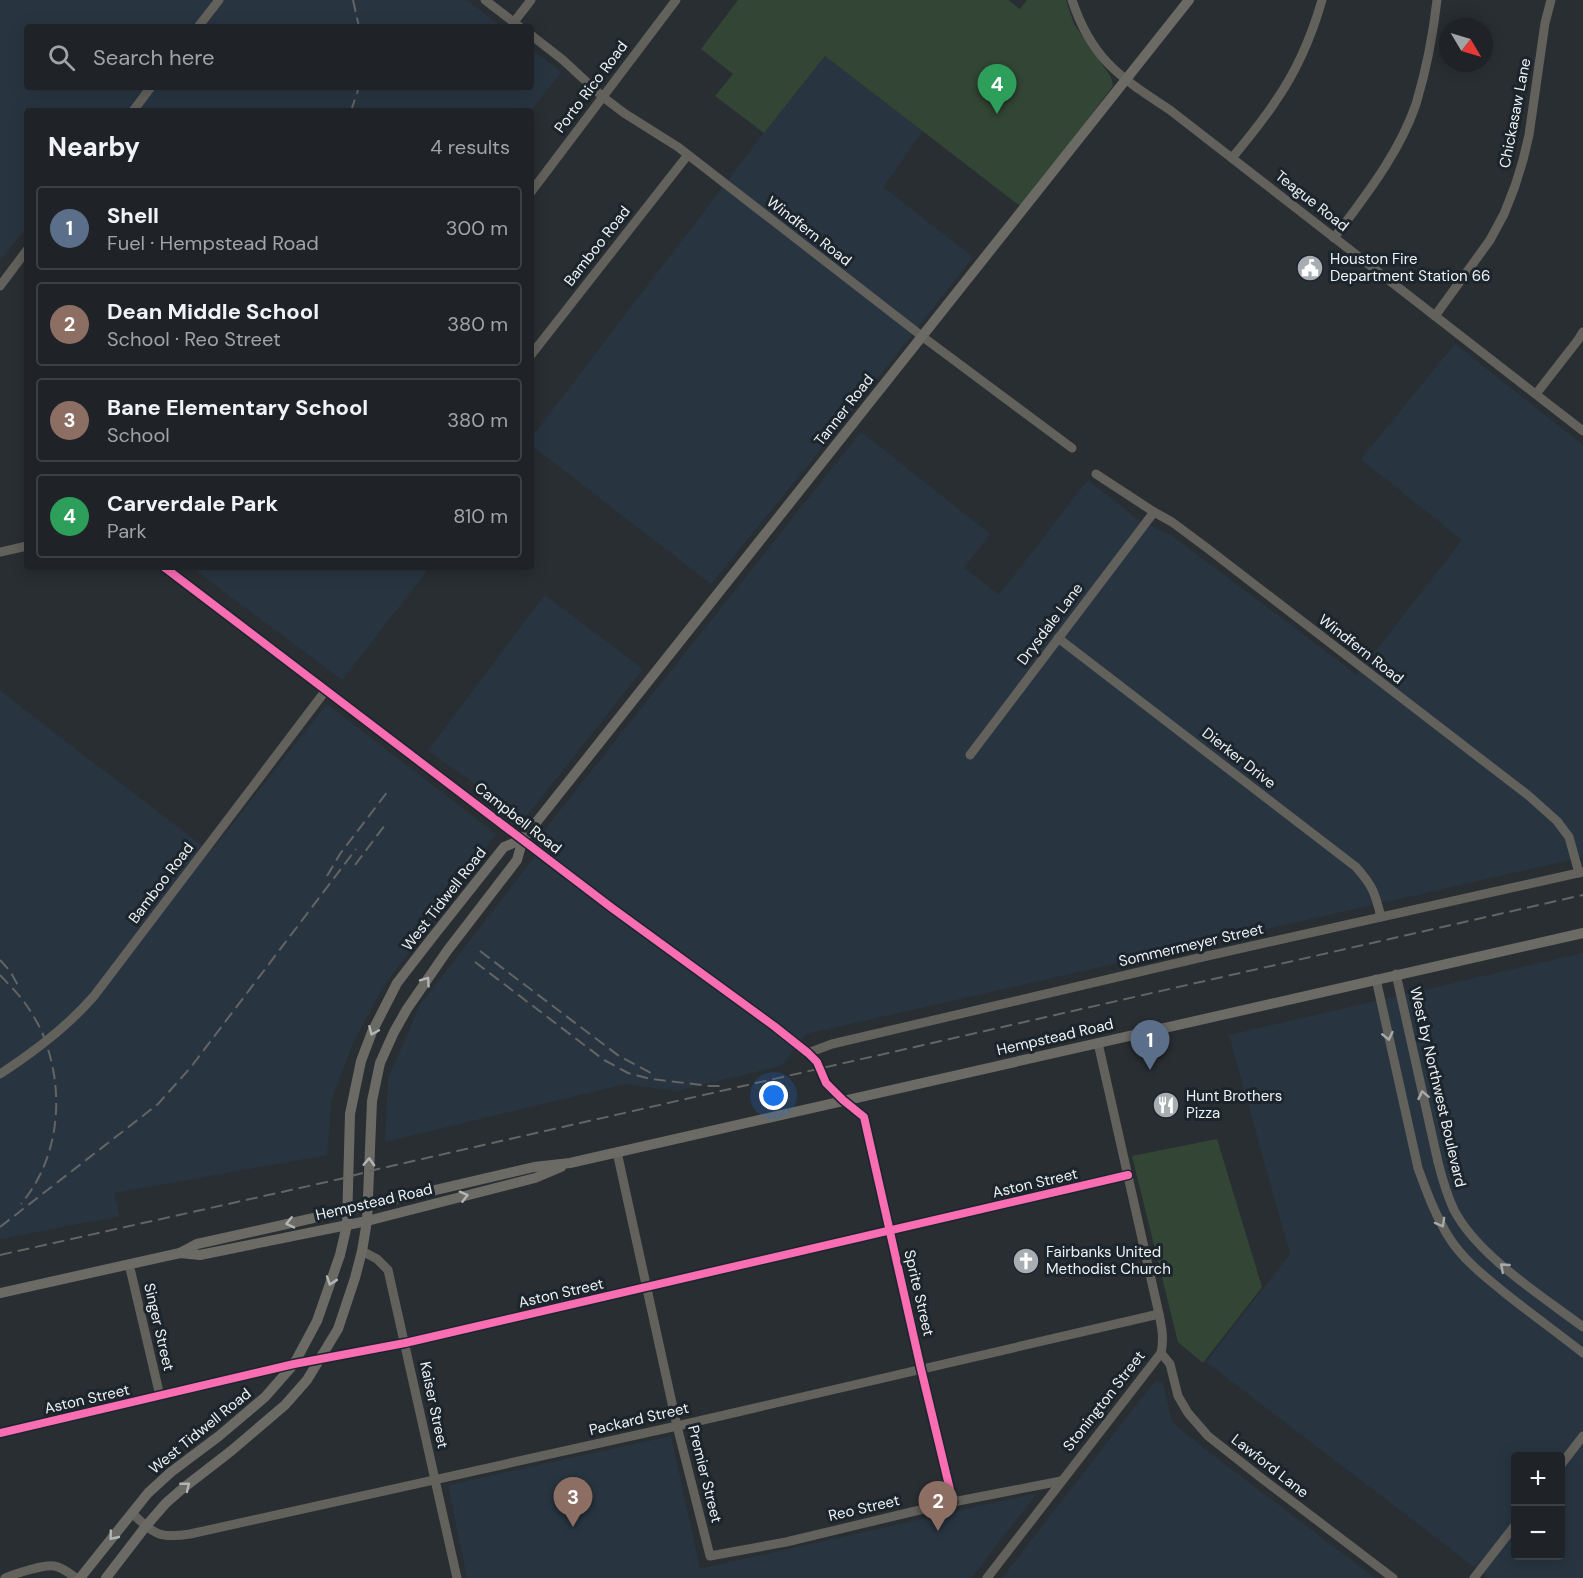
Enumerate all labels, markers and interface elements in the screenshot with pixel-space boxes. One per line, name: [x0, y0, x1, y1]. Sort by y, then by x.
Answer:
north arrow: [1439, 18, 1493, 72]
search box: [24, 24, 534, 90]
street label: Porto Rico Road: [550, 37, 632, 137]
icon: search: [45, 41, 78, 74]
text: Search here: [93, 43, 214, 72]
street label: Chickasaw Lane: [1495, 56, 1535, 170]
pin: 4: [978, 64, 1016, 114]
text: Nearby: [48, 130, 140, 164]
text: 4 results: [430, 134, 510, 160]
street label: Teague Road: [1271, 166, 1353, 236]
street label: Windfern Road: [762, 192, 856, 270]
text: Shell: [107, 201, 159, 230]
street label: Bamboo Road: [559, 202, 635, 290]
text: 1: [66, 215, 73, 241]
text: 300 m: [446, 215, 508, 241]
text: Fuel · Hempstead Road: [107, 230, 319, 256]
place label: Houston Fire Department Station 66: [1330, 249, 1491, 286]
public building icon: Houston Fire Department Station 66: [1295, 253, 1325, 283]
text: Dean Middle School: [107, 297, 319, 326]
text: 2: [64, 311, 75, 337]
text: 380 m: [447, 311, 508, 337]
text: School · Reo Street: [107, 326, 281, 352]
street label: Tanner Road: [810, 370, 878, 450]
text: Bane Elementary School: [107, 393, 368, 422]
text: 3: [63, 407, 76, 433]
text: 380 m: [447, 407, 508, 433]
text: School: [107, 422, 170, 448]
text: Carverdale Park: [107, 489, 278, 518]
text: 4: [63, 503, 76, 529]
text: 810 m: [453, 503, 508, 529]
text: Park: [107, 518, 147, 544]
street label: Drysdale Lane: [1013, 579, 1087, 669]
street label: Windfern Road: [1314, 610, 1408, 688]
street label: Dierker Drive: [1198, 723, 1280, 793]
street label: Campbell Road: [470, 778, 566, 858]
street label: Bamboo Road: [124, 838, 198, 928]
street label: West Tidwell Road: [397, 843, 491, 955]
street label: Sommermeyer Street: [1117, 919, 1266, 971]
one-way arrow: [419, 976, 430, 987]
street label: West by Northwest Boulevard: [1405, 985, 1471, 1189]
street label: Hempstead Road: [995, 1014, 1115, 1060]
pin: 1: [1130, 1020, 1170, 1070]
one-way arrow: [368, 1024, 380, 1035]
one-way arrow: [1381, 1031, 1394, 1041]
your location: [759, 1081, 788, 1110]
place label: Hunt Brothers Pizza: [1186, 1086, 1282, 1123]
restaurant icon: Hunt Brothers Pizza: [1151, 1090, 1181, 1120]
one-way arrow: [1417, 1091, 1430, 1101]
one-way arrow: [363, 1158, 375, 1167]
street label: Aston Street: [990, 1163, 1080, 1203]
street label: Hempstead Road: [314, 1179, 434, 1225]
one-way arrow: [459, 1191, 469, 1204]
one-way arrow: [286, 1215, 296, 1228]
one-way arrow: [1434, 1217, 1445, 1227]
place label: Fairbanks United Methodist Church: [1046, 1242, 1171, 1279]
church icon: Fairbanks United Methodist Church: [1011, 1246, 1041, 1276]
street label: Sprite Street: [899, 1248, 939, 1338]
one-way arrow: [1500, 1263, 1511, 1274]
street label: Aston Street: [516, 1273, 606, 1313]
one-way arrow: [326, 1275, 338, 1286]
street label: Singer Street: [139, 1281, 179, 1373]
street label: Stonington Street: [1059, 1347, 1150, 1455]
street label: Kaiser Street: [415, 1360, 453, 1450]
street label: Aston Street: [42, 1379, 132, 1419]
street label: West Tidwell Road: [145, 1384, 255, 1478]
street label: Packard Street: [587, 1398, 691, 1440]
street label: Premier Street: [683, 1423, 727, 1525]
street label: Lawford Lane: [1227, 1430, 1313, 1502]
map controls: [1511, 1452, 1565, 1560]
button: +: [1511, 1452, 1565, 1506]
pin: 3: [554, 1478, 592, 1527]
pin: 2: [918, 1482, 958, 1531]
one-way arrow: [179, 1483, 190, 1494]
street label: Reo Street: [826, 1490, 902, 1526]
button: −: [1511, 1506, 1565, 1560]
one-way arrow: [110, 1530, 121, 1541]

